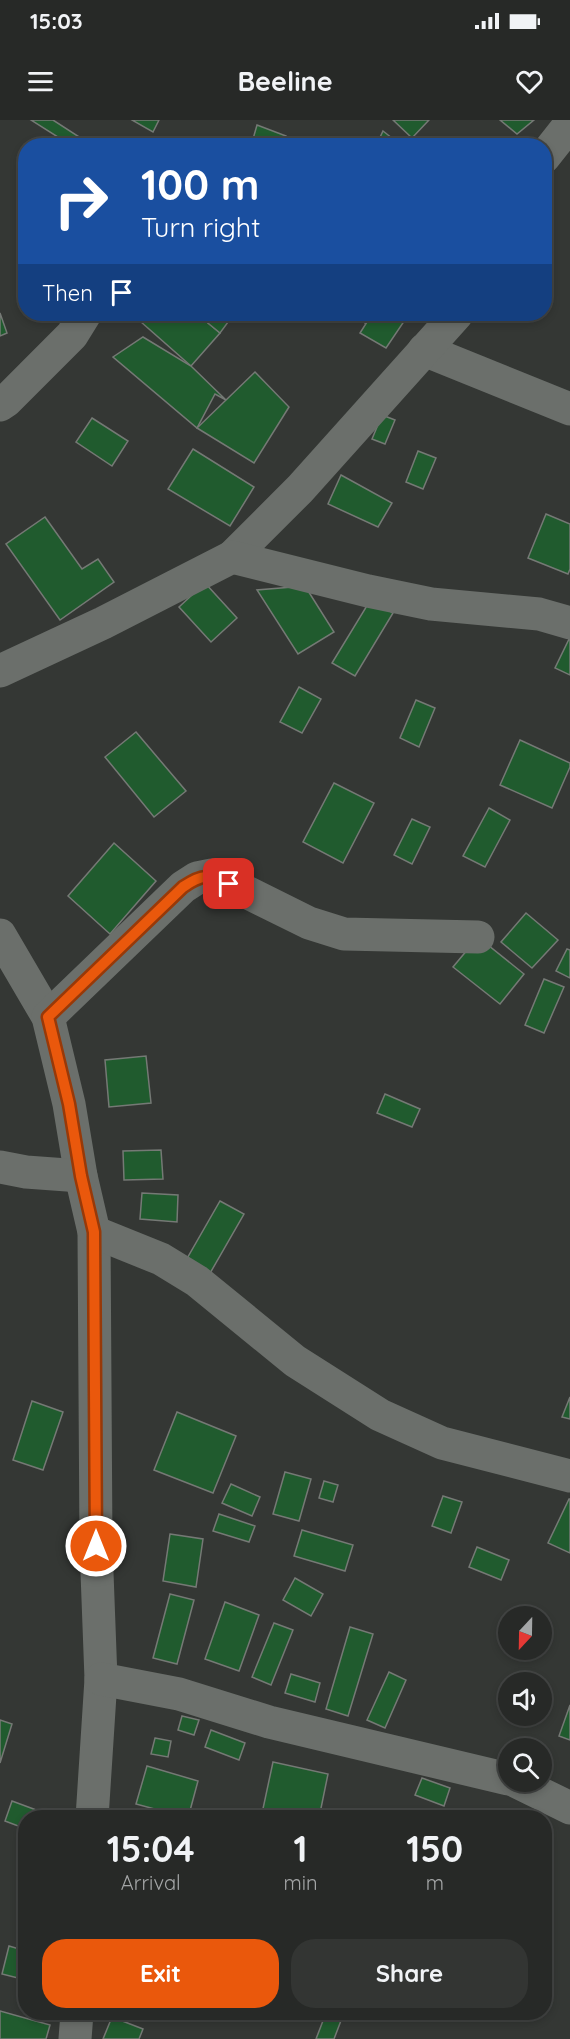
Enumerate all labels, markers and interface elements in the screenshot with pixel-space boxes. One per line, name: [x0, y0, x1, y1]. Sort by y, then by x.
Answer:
text: 15:03: [30, 7, 83, 35]
text: Beeline: [237, 64, 333, 98]
icon: menu: [24, 65, 57, 98]
icon: heart: [513, 65, 546, 98]
text: 100 m: [141, 158, 259, 211]
icon: right: [42, 162, 120, 240]
text: Turn right: [141, 210, 260, 244]
icon: arrive: [105, 276, 138, 309]
text: Then: [42, 279, 93, 307]
pin: [203, 858, 254, 909]
icon: arrive: [212, 867, 245, 900]
position arrow: [64, 1514, 128, 1578]
north arrow: [498, 1606, 552, 1660]
map controls: [498, 1606, 552, 1792]
button: sound: [498, 1672, 552, 1726]
button: search: [498, 1738, 552, 1792]
text: 15:04: [107, 1826, 195, 1871]
text: 1: [293, 1826, 307, 1871]
text: 150: [406, 1826, 463, 1871]
text: Arrival: [121, 1870, 181, 1895]
text: min: [283, 1870, 318, 1895]
text: m: [426, 1870, 444, 1895]
button: Exit: [42, 1939, 279, 2008]
button: Share: [291, 1939, 528, 2008]

